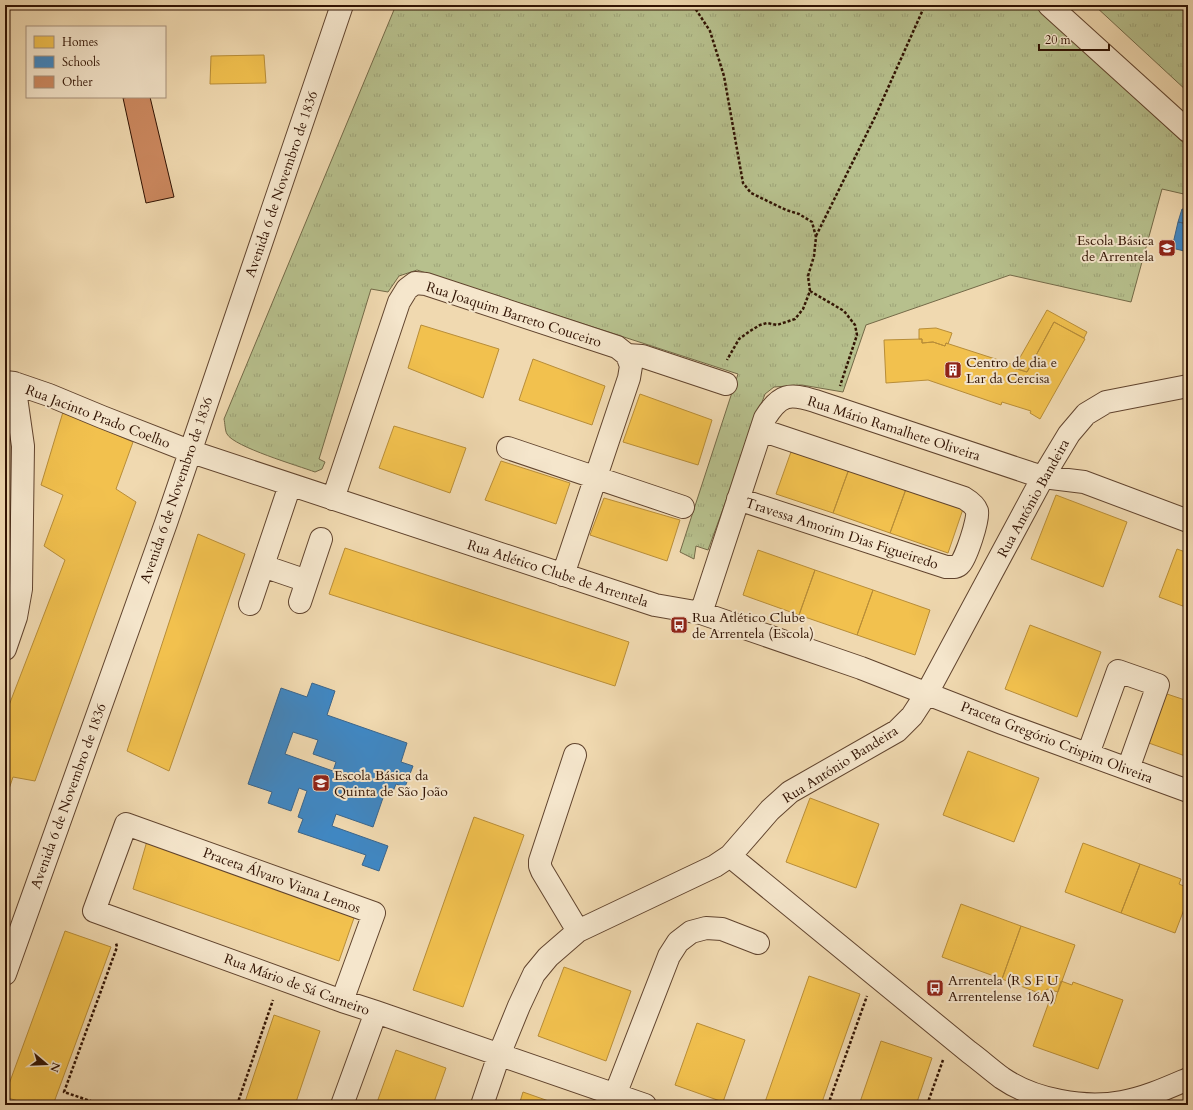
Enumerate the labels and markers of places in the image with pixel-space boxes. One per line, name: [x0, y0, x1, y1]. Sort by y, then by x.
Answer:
place label: Escola Básica de Arrentela: [1077, 231, 1154, 266]
school or university icon: Escola Básica de Arrentela: [1157, 238, 1177, 258]
place label: Centro de dia e Lar da Cercisa: [966, 353, 1057, 388]
building icon: Centro de dia e Lar da Cercisa: [943, 360, 963, 380]
place label: Rua Atlético Clube de Arrentela (Escola): [692, 608, 814, 643]
bus stop icon: Rua Atlético Clube de Arrentela (Escola): [669, 615, 689, 635]
place label: Escola Básica da Quinta de São João: [334, 766, 448, 801]
school or university icon: Escola Básica da Quinta de São João: [311, 773, 331, 793]
place label: Arrentela (R S F U Arrentelense 16A): [948, 971, 1059, 1006]
bus stop icon: Arrentela (R S F U Arrentelense 16A): [925, 978, 945, 998]

